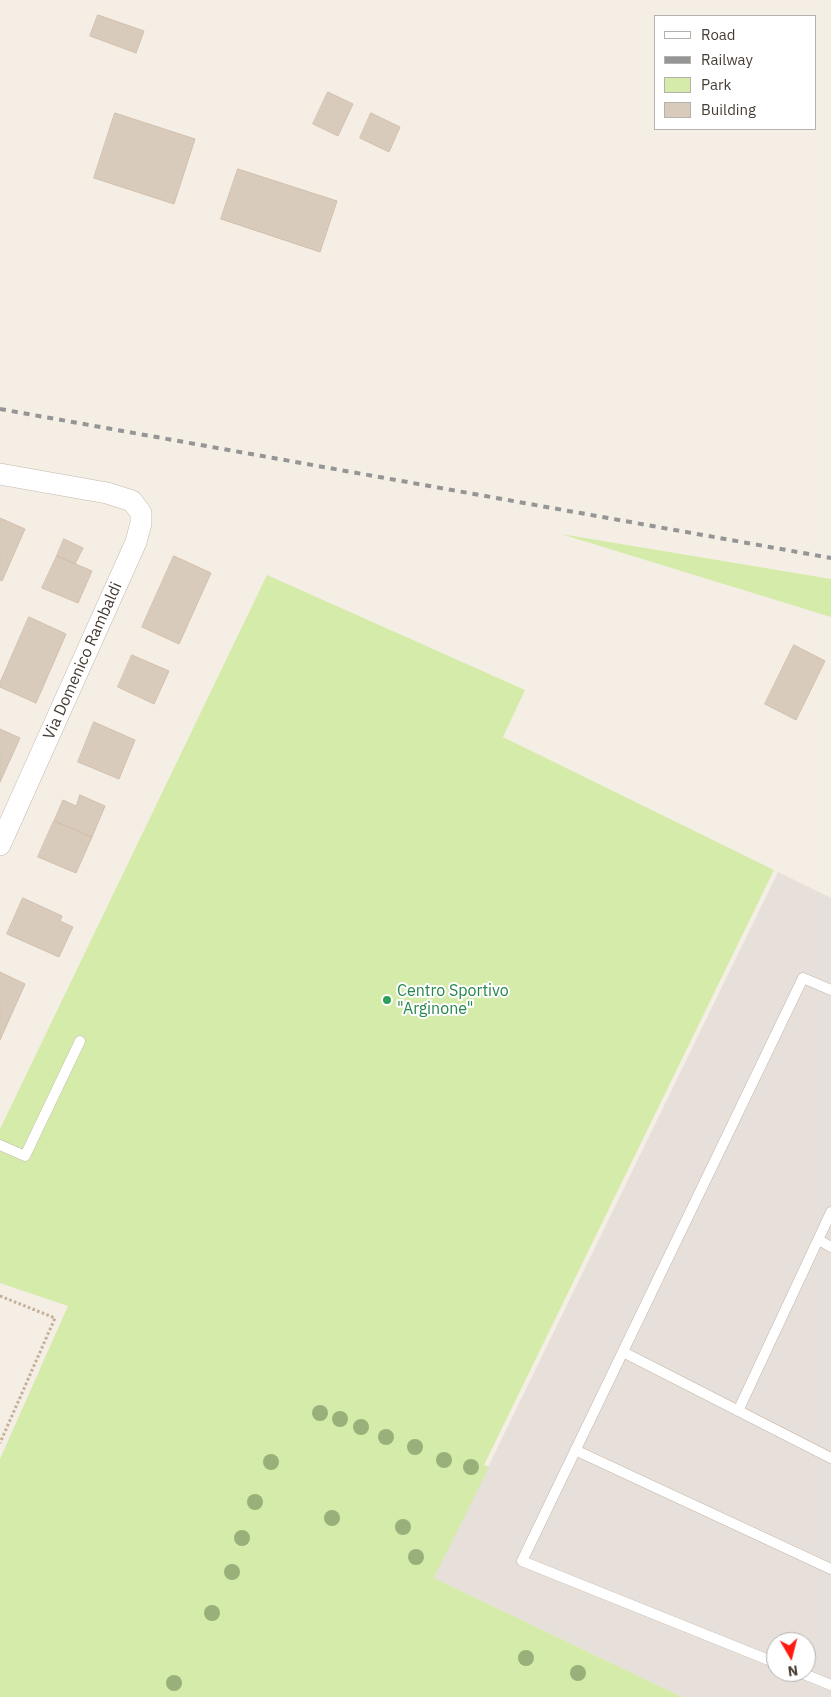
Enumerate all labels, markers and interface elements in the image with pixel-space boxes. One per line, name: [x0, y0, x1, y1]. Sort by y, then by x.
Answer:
legend: [654, 15, 816, 130]
text: Road: [701, 25, 736, 44]
text: Railway: [701, 50, 753, 69]
text: Park: [701, 75, 731, 94]
text: Building: [701, 100, 756, 119]
street label: Via Domenico Rambaldi: [40, 579, 126, 743]
place label: Centro Sportivo "Arginone": [397, 981, 509, 1019]
marker: Centro Sportivo "Arginone": [381, 994, 393, 1006]
north arrow: [766, 1632, 816, 1682]
text: N: [787, 1661, 799, 1680]

